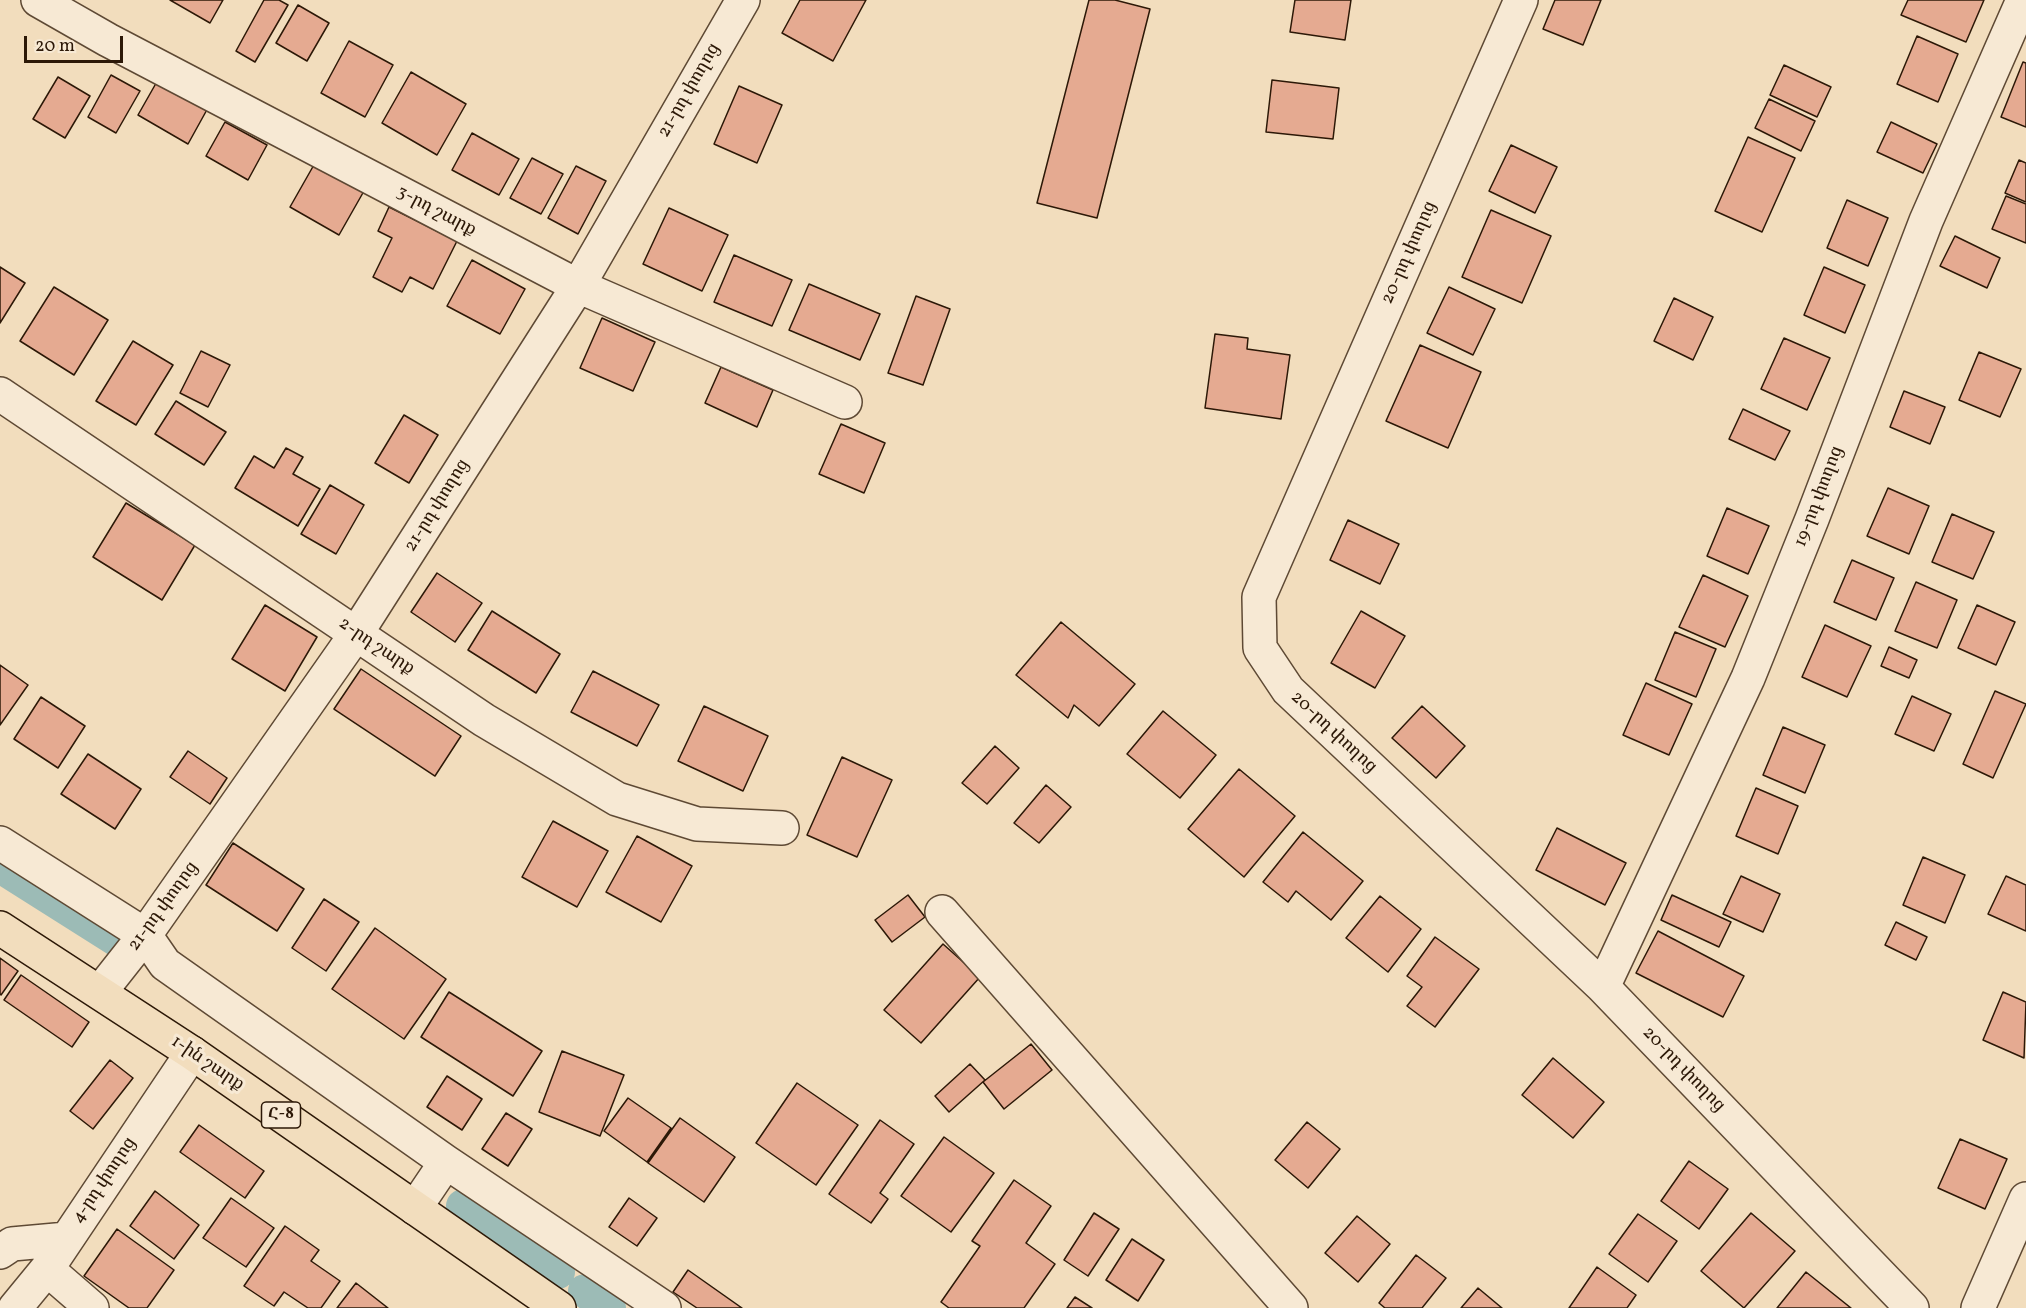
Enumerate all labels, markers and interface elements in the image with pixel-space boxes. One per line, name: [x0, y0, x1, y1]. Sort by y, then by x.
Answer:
scale bar: [27, 24, 126, 62]
text: 20 m: [35, 34, 75, 59]
street label: 21-րդ փողոց: [654, 40, 726, 142]
street label: 3-րդ շարք: [393, 182, 479, 242]
street label: 20-րդ փողոց: [1378, 198, 1442, 308]
street label: 19-րդ փողոց: [1791, 444, 1849, 550]
street label: 21-րդ փողոց: [401, 456, 475, 556]
street label: 2-րդ շարք: [334, 614, 418, 680]
street label: 20-րդ փողոց: [1285, 688, 1381, 778]
street label: 21-րդ փողոց: [124, 858, 204, 956]
street label: 20-րդ փողոց: [1637, 1023, 1729, 1117]
street label: 1-ին շարք: [166, 1032, 248, 1096]
road number: Հ-8: [262, 1102, 300, 1128]
street label: 4-րդ փողոց: [68, 1134, 142, 1228]

